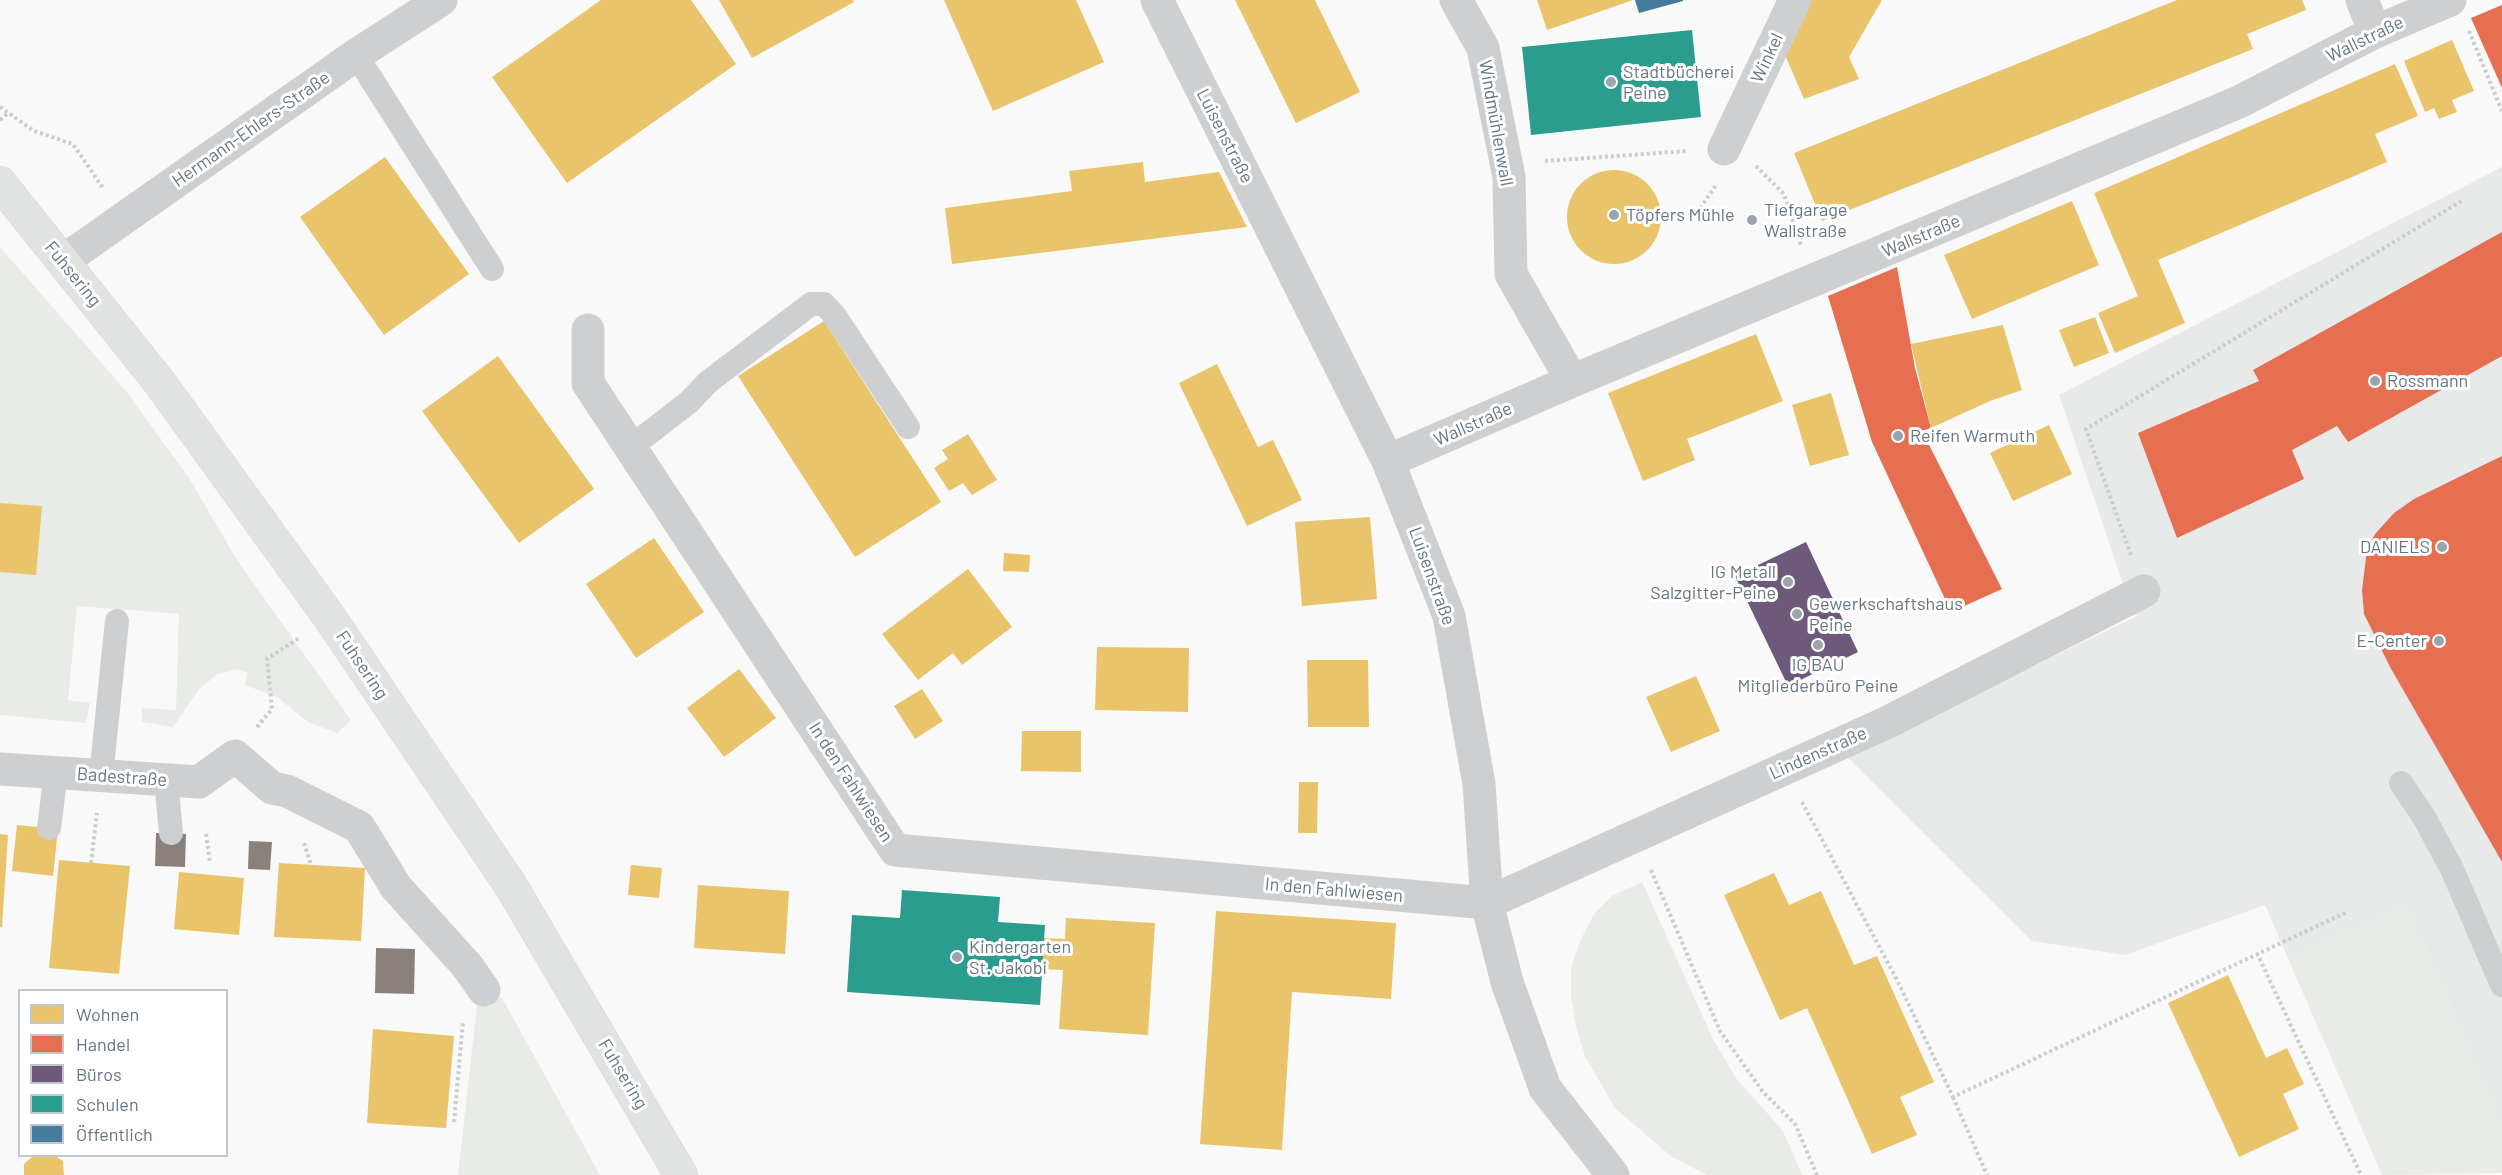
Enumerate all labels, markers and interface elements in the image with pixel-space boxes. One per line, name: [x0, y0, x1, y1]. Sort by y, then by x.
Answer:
street label: Wallstraße: [2323, 11, 2407, 67]
street label: Winkel: [1746, 30, 1788, 86]
street label: Windmühlenwall: [1474, 58, 1518, 188]
place label: Stadtbücherei Peine: [1623, 61, 1734, 104]
street label: Hermann-Ehlers-Straße: [168, 66, 334, 192]
marker: Stadtbücherei Peine: [1604, 75, 1618, 89]
street label: Luisenstraße: [1192, 85, 1258, 187]
place label: Tiefgarage Wallstraße: [1764, 199, 1847, 242]
place label: Töpfers Mühle: [1626, 204, 1734, 226]
marker: Töpfers Mühle: [1607, 208, 1621, 222]
street label: Wallstraße: [1879, 210, 1963, 262]
marker: Tiefgarage Wallstraße: [1745, 213, 1759, 227]
street label: Fuhsering: [40, 237, 106, 311]
place label: Rossmann: [2387, 370, 2468, 392]
marker: Rossmann: [2368, 374, 2382, 388]
street label: Wallstraße: [1431, 397, 1515, 451]
place label: Reifen Warmuth: [1910, 425, 2035, 447]
marker: Reifen Warmuth: [1891, 429, 1905, 443]
street label: Luisenstraße: [1404, 524, 1460, 628]
place label: DANIELS: [2360, 536, 2430, 558]
marker: DANIELS: [2435, 540, 2449, 554]
place label: IG Metall Salzgitter-Peine: [1650, 561, 1776, 604]
marker: IG Metall Salzgitter-Peine: [1781, 575, 1795, 589]
place label: Gewerkschaftshaus Peine: [1809, 593, 1963, 636]
marker: Gewerkschaftshaus Peine: [1790, 607, 1804, 621]
street label: Fuhsering: [331, 627, 393, 703]
place label: E-Center: [2356, 630, 2427, 652]
marker: E-Center: [2432, 634, 2446, 648]
marker: IG BAU Mitgliederbüro Peine: [1811, 638, 1825, 652]
place label: IG BAU Mitgliederbüro Peine: [1738, 654, 1898, 696]
street label: In den Fahlwiesen: [804, 718, 898, 846]
street label: Lindenstraße: [1766, 722, 1870, 784]
street label: Badestraße: [76, 763, 168, 791]
street label: In den Fahlwiesen: [1264, 873, 1404, 907]
place label: Kindergarten St. Jakobi: [969, 936, 1071, 978]
marker: Kindergarten St. Jakobi: [950, 950, 964, 964]
legend: [18, 989, 228, 1157]
text: Wohnen: [76, 1003, 139, 1025]
text: Handel: [76, 1033, 130, 1055]
street label: Fuhsering: [594, 1035, 652, 1113]
text: Büros: [76, 1063, 122, 1085]
text: Schulen: [76, 1093, 139, 1115]
text: Öffentlich: [76, 1123, 153, 1145]

